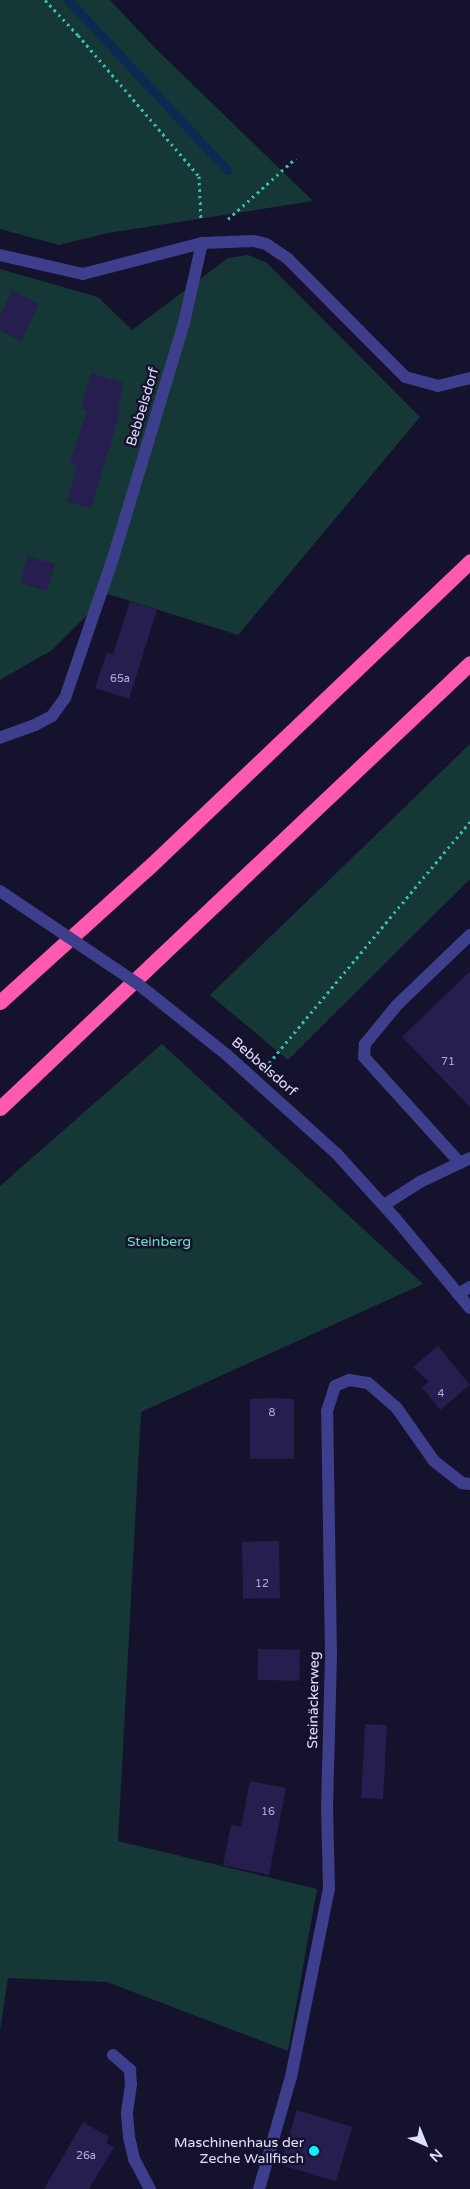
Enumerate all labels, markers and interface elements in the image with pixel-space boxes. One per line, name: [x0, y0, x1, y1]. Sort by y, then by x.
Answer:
street label: Bebbelsdorf: [123, 366, 163, 448]
house number: 65a: [110, 672, 130, 686]
street label: Bebbelsdorf: [228, 1034, 300, 1100]
house number: 71: [441, 1055, 455, 1069]
park label: Steinberg: [127, 1234, 191, 1250]
house number: 4: [438, 1387, 444, 1401]
house number: 8: [269, 1406, 275, 1420]
house number: 12: [255, 1577, 269, 1591]
street label: Steinäckerweg: [305, 1651, 323, 1749]
house number: 16: [261, 1805, 275, 1819]
north arrow: [400, 2119, 450, 2169]
place label: Maschinenhaus der Zeche Wallfisch: [174, 2135, 304, 2168]
marker: Maschinenhaus der Zeche Wallfisch: [308, 2145, 320, 2157]
text: N: [426, 2145, 446, 2165]
house number: 26a: [76, 2149, 96, 2163]

